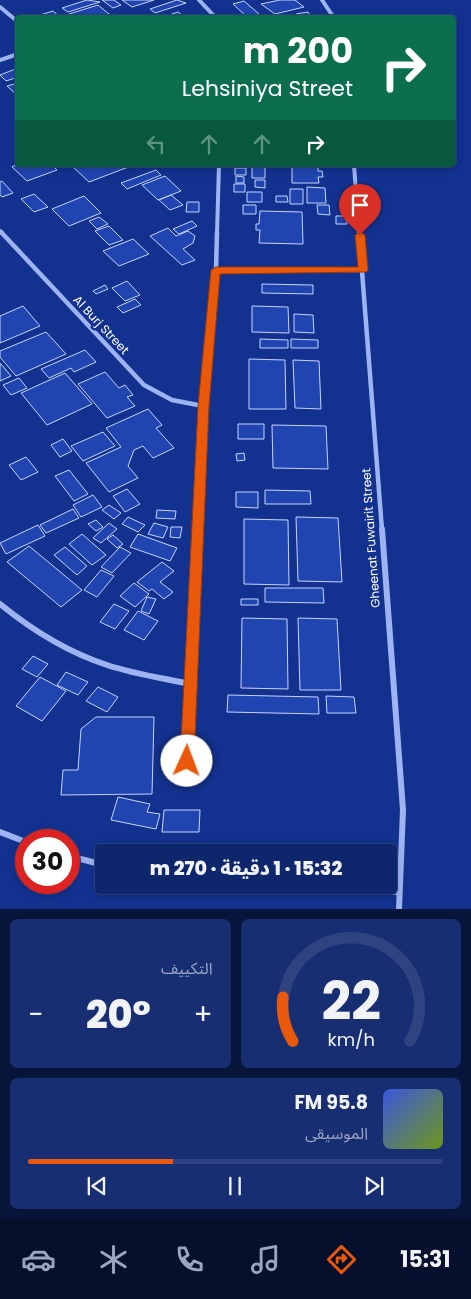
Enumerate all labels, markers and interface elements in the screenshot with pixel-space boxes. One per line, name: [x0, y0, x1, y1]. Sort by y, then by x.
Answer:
text: 200 m: [243, 26, 353, 75]
icon: right: [371, 35, 436, 100]
text: Lehsiniya Street: [182, 73, 353, 104]
icon: left: [142, 130, 170, 158]
icon: ahead: [195, 130, 223, 158]
icon: ahead: [248, 130, 276, 158]
icon: right: [301, 130, 329, 158]
pin: [339, 184, 381, 235]
icon: arrive: [346, 191, 374, 219]
street label: Al Burj Street: [70, 291, 133, 358]
street label: Gheenat Fuwairit Street: [357, 468, 384, 608]
position arrow: [160, 734, 212, 786]
speed limit sign: 30: [15, 829, 80, 894]
text: 15:32 · 1 دقيقة · 270 m: [150, 855, 342, 882]
text: التكييف: [161, 957, 213, 980]
text: 22: [321, 965, 380, 1038]
text: 20°: [86, 988, 151, 1041]
text: −: [28, 995, 43, 1034]
text: +: [193, 995, 213, 1034]
text: km/h: [327, 1027, 375, 1052]
text: 95.8 FM: [294, 1089, 368, 1116]
text: الموسيقى: [305, 1122, 368, 1145]
icon: previous: [83, 1172, 111, 1200]
icon: pause: [221, 1172, 249, 1200]
icon: next: [360, 1172, 388, 1200]
icon: car: [21, 1242, 56, 1277]
icon: climate: [96, 1242, 131, 1277]
icon: phone: [172, 1242, 207, 1277]
icon: music: [248, 1242, 283, 1277]
icon: directions: [324, 1242, 359, 1277]
text: 15:31: [400, 1244, 451, 1275]

